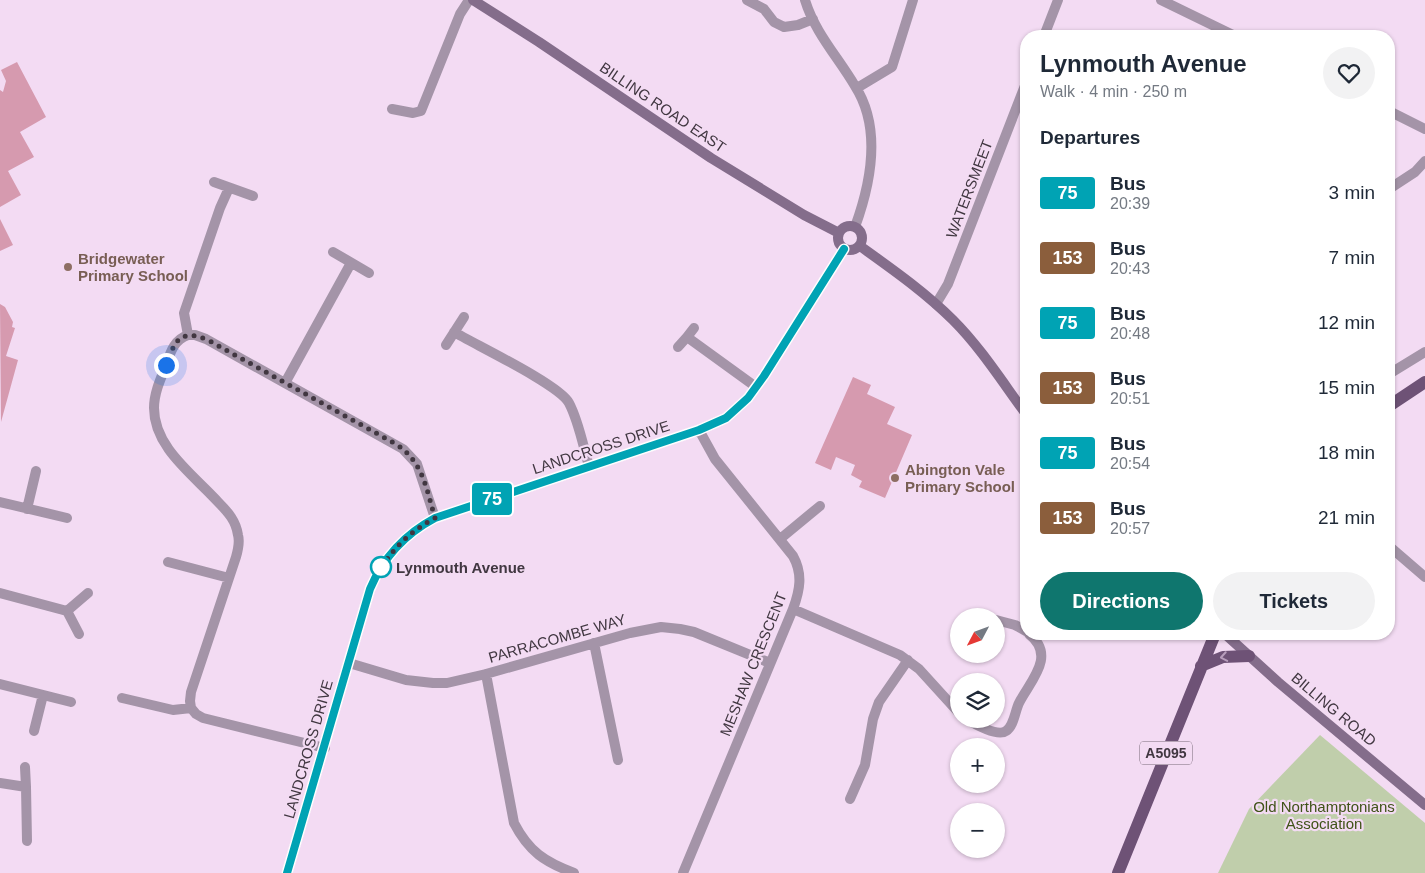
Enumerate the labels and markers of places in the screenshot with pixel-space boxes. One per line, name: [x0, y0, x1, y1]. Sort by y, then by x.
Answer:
place label: Bridgewater Primary School: [78, 250, 188, 284]
marker: Bridgewater Primary School: [62, 261, 74, 273]
place label: Abington Vale Primary School: [905, 461, 1015, 495]
marker: Abington Vale Primary School: [889, 472, 901, 484]
marker: Lynmouth Avenue: [370, 556, 392, 578]
place label: Lynmouth Avenue: [396, 559, 525, 576]

